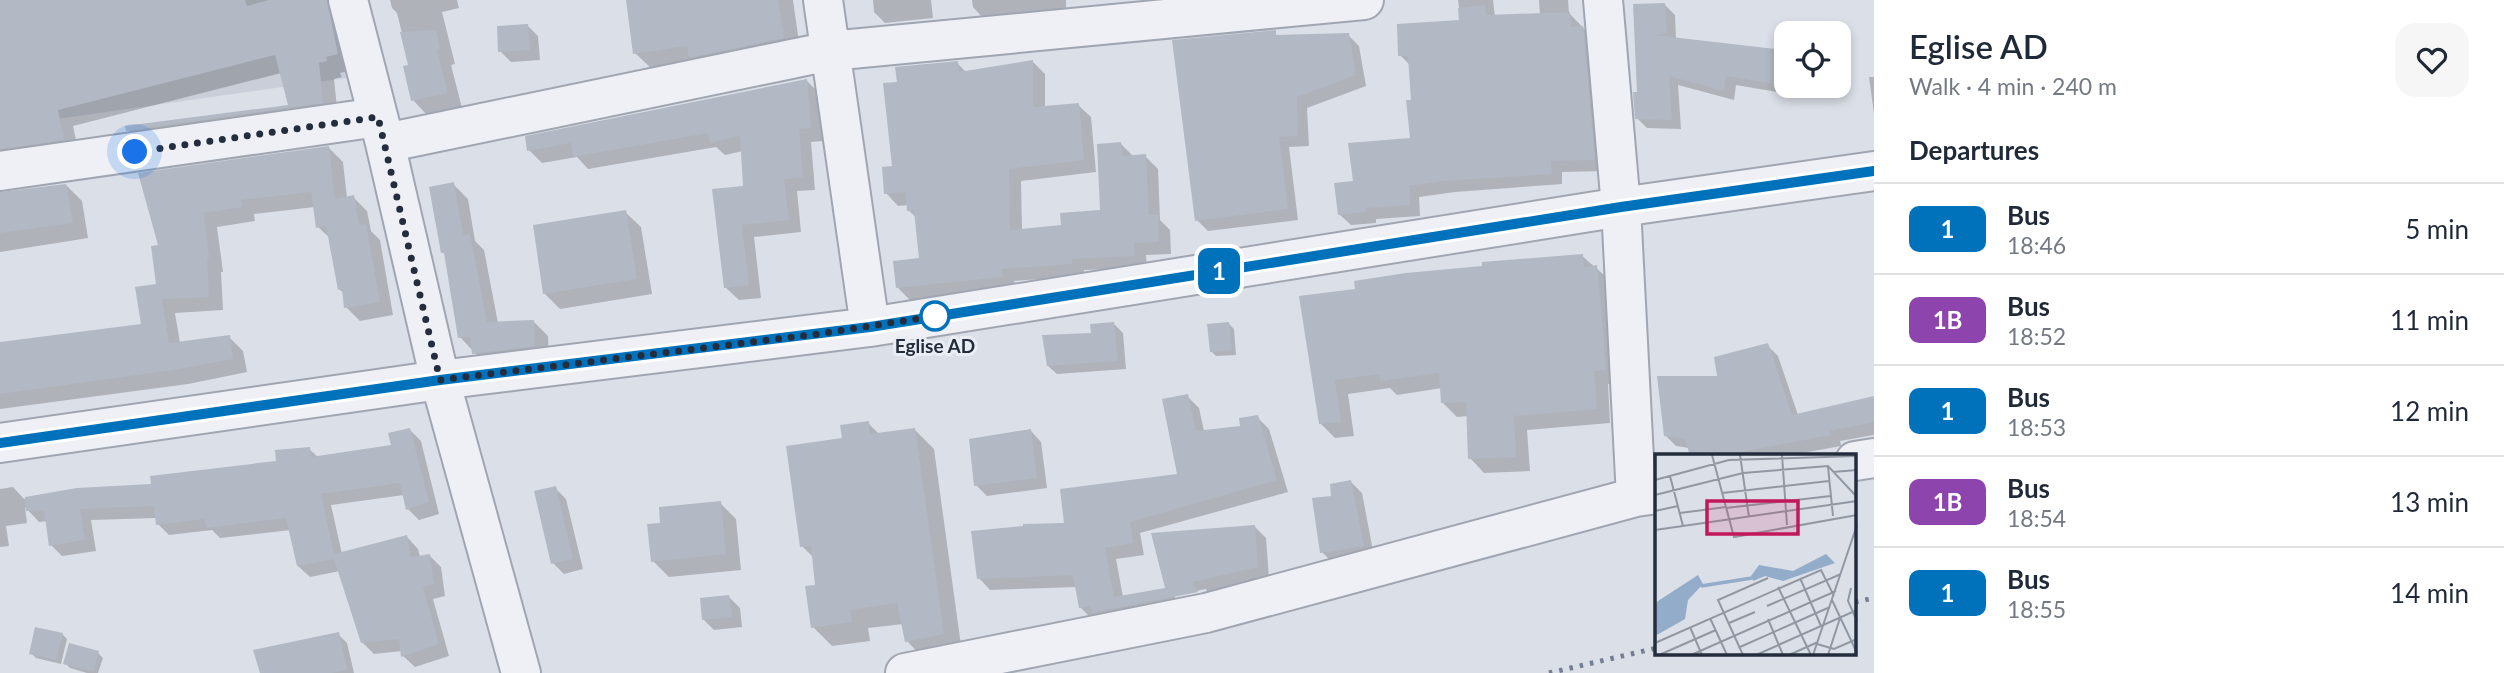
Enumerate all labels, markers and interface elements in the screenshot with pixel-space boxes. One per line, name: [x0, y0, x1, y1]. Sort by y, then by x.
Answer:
map controls: [1774, 21, 1851, 98]
button: locate: [1774, 21, 1851, 98]
button: heart: [2395, 23, 2469, 97]
text: Eglise AD: [1909, 26, 2048, 66]
text: Walk · 4 min · 240 m: [1909, 72, 2117, 100]
your location: [117, 134, 152, 169]
text: Departures: [1909, 134, 2039, 166]
text: Bus: [2007, 199, 2050, 231]
text: 5 min: [2405, 213, 2469, 245]
text: 1: [1941, 214, 1954, 243]
text: 18:46: [2007, 231, 2066, 259]
line badge: 1: [1196, 248, 1242, 294]
text: 1: [1212, 256, 1226, 285]
text: Bus: [2007, 290, 2050, 322]
marker: Eglise AD: [920, 301, 950, 331]
text: 11 min: [2390, 304, 2469, 336]
text: 1B: [1933, 305, 1962, 334]
text: 18:52: [2007, 322, 2066, 350]
place label: Eglise AD: [895, 334, 975, 357]
text: Bus: [2007, 381, 2050, 413]
text: 12 min: [2390, 395, 2469, 427]
text: 1: [1941, 396, 1954, 425]
text: 18:53: [2007, 413, 2066, 441]
inset map: [1655, 454, 1856, 656]
text: Bus: [2007, 472, 2050, 504]
text: 13 min: [2390, 486, 2469, 518]
text: 1B: [1933, 487, 1962, 516]
text: 18:54: [2007, 504, 2066, 532]
text: Bus: [2007, 563, 2050, 595]
text: 14 min: [2390, 577, 2469, 609]
text: 1: [1941, 578, 1954, 607]
text: 18:55: [2007, 595, 2066, 623]

